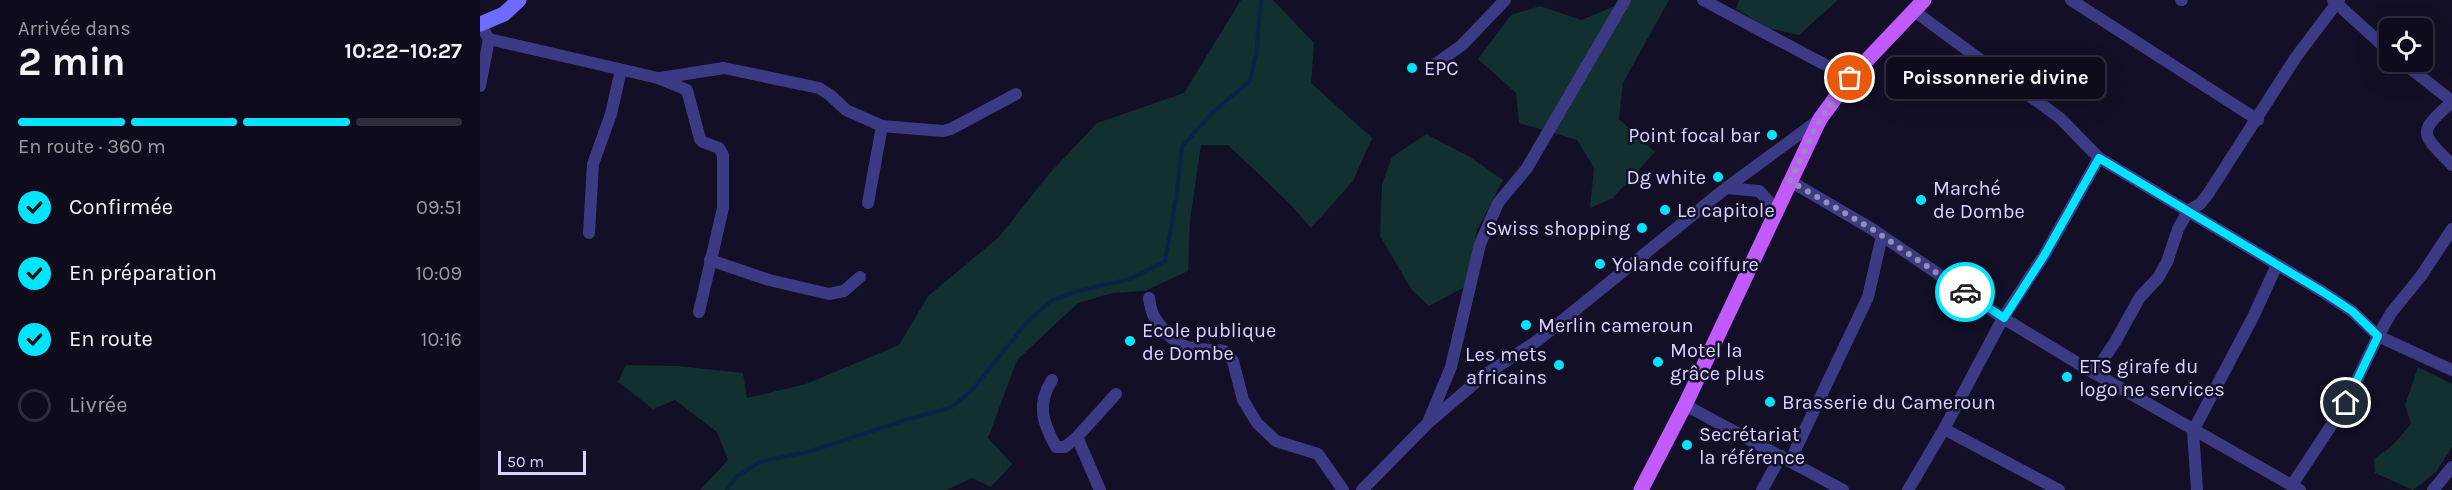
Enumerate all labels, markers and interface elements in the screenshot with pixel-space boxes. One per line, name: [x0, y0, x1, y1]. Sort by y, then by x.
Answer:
text: Arrivée dans: [18, 17, 131, 40]
map controls: [2379, 18, 2433, 72]
button: locate: [2379, 18, 2433, 72]
text: 10:22–10:27: [344, 38, 462, 64]
text: 2 min: [18, 39, 126, 85]
pin: [1824, 52, 1875, 103]
place label: EPC: [1424, 57, 1459, 80]
callout: Poissonnerie divine: [1886, 57, 2105, 99]
marker: EPC: [1405, 61, 1419, 75]
icon: bag: [1833, 61, 1866, 94]
text: Poissonnerie divine: [1902, 66, 2089, 89]
place label: Point focal bar: [1628, 124, 1761, 147]
marker: Point focal bar: [1765, 128, 1779, 142]
text: En route · 360 m: [18, 135, 166, 158]
place label: Dg white: [1626, 166, 1706, 189]
marker: Dg white: [1711, 170, 1725, 184]
place label: Marché de Dombe: [1933, 177, 2025, 223]
icon: check: [18, 191, 51, 224]
marker: Marché de Dombe: [1914, 193, 1928, 207]
text: Confirmée: [69, 194, 173, 220]
text: 09:51: [416, 196, 462, 219]
place label: Le capitole: [1677, 199, 1775, 222]
marker: Le capitole: [1658, 203, 1672, 217]
place label: Swiss shopping: [1485, 217, 1630, 240]
marker: Swiss shopping: [1635, 221, 1649, 235]
place label: Yolande coiffure: [1612, 253, 1759, 276]
icon: check: [18, 257, 51, 290]
marker: Yolande coiffure: [1593, 257, 1607, 271]
text: En préparation: [69, 260, 217, 286]
text: 10:09: [415, 262, 462, 285]
courier: [1935, 262, 1995, 322]
icon: car: [1949, 276, 1982, 309]
place label: Merlin cameroun: [1538, 314, 1693, 337]
marker: Merlin cameroun: [1519, 318, 1533, 332]
place label: Ecole publique de Dombe: [1142, 319, 1276, 365]
icon: check: [18, 323, 51, 356]
text: En route: [69, 326, 153, 352]
text: 10:16: [421, 328, 462, 351]
marker: Ecole publique de Dombe: [1123, 334, 1137, 348]
place label: Motel la grâce plus: [1670, 339, 1765, 385]
place label: Les mets africains: [1465, 343, 1547, 389]
marker: Motel la grâce plus: [1651, 355, 1665, 369]
place label: ETS girafe du logo ne services: [2079, 355, 2225, 401]
marker: Les mets africains: [1552, 358, 1566, 372]
marker: ETS girafe du logo ne services: [2060, 370, 2074, 384]
pin: [2320, 377, 2371, 428]
icon: home: [2329, 386, 2362, 419]
place label: Brasserie du Cameroun: [1782, 391, 1995, 414]
text: Livrée: [69, 392, 127, 418]
marker: Brasserie du Cameroun: [1763, 395, 1777, 409]
place label: Secrétariat la référence: [1699, 423, 1805, 469]
marker: Secrétariat la référence: [1680, 438, 1694, 452]
scale bar: [498, 448, 586, 476]
text: 50 m: [507, 452, 544, 471]

